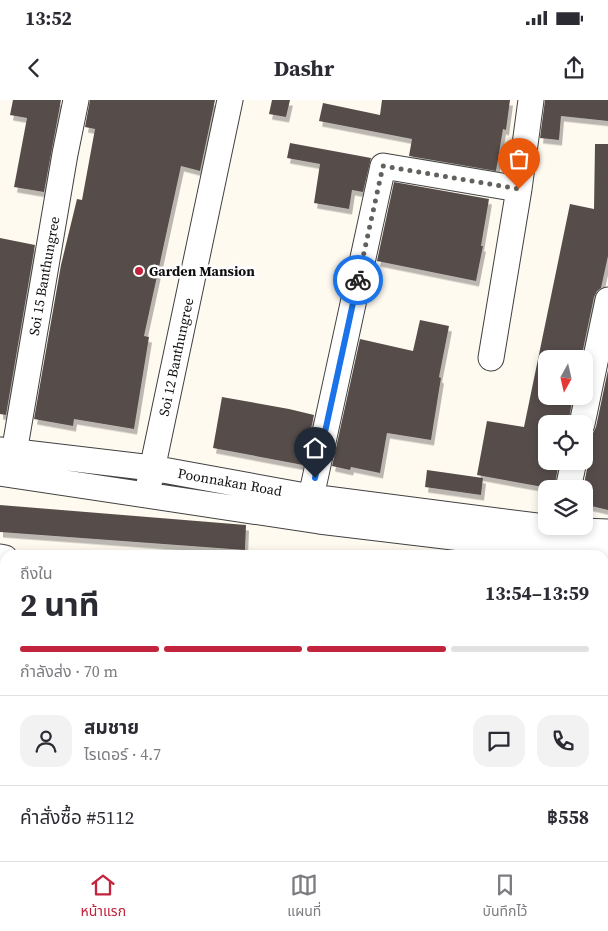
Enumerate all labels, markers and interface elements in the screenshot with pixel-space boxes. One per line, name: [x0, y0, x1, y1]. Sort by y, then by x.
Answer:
text: 13:52: [25, 5, 72, 31]
text: Dashr: [274, 53, 334, 83]
icon: back: [20, 54, 48, 82]
icon: share: [560, 54, 588, 82]
pin: [498, 138, 540, 189]
icon: bag: [505, 145, 533, 173]
street label: Soi 15 Banthungree: [24, 215, 64, 337]
courier: [333, 255, 383, 305]
place label: Garden Mansion: [149, 261, 255, 281]
marker: Garden Mansion: [133, 265, 145, 277]
icon: bike: [344, 266, 372, 294]
street label: Soi 12 Banthungree: [154, 296, 198, 418]
north arrow: [538, 350, 592, 405]
map controls: [538, 350, 593, 535]
button: locate: [538, 415, 593, 470]
pin: [294, 427, 336, 478]
icon: home: [301, 434, 329, 462]
street label: Poonnakan Road: [176, 463, 284, 501]
button: layers: [538, 480, 593, 535]
text: ถึงใน: [20, 562, 53, 584]
text: 13:54–13:59: [485, 580, 589, 606]
text: 2 นาที: [20, 583, 99, 627]
text: กำลังส่ง · 70 m: [20, 660, 118, 682]
text: สมชาย: [84, 714, 139, 740]
button: person: [20, 715, 72, 767]
button: chat: [473, 715, 525, 767]
button: phone: [537, 715, 589, 767]
text: ไรเดอร์ · 4.7: [84, 743, 161, 765]
text: คำสั่งซื้อ #5112: [20, 804, 134, 830]
text: ฿558: [547, 804, 589, 830]
tab: หน้าแรก: [81, 871, 126, 922]
tab: แผนที่: [287, 871, 321, 922]
tab: บันทึกไว้: [482, 871, 527, 922]

